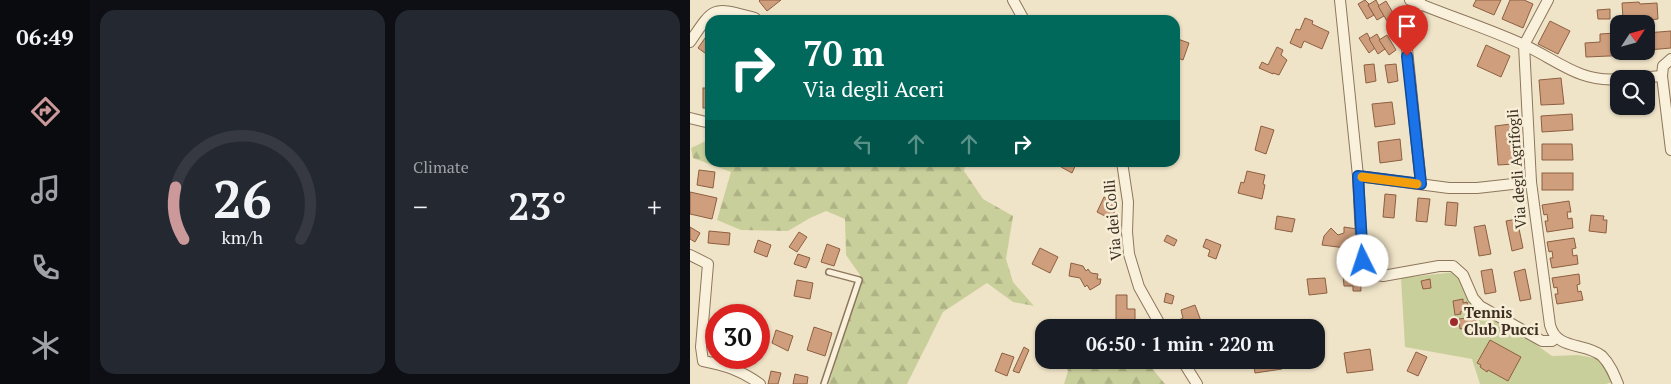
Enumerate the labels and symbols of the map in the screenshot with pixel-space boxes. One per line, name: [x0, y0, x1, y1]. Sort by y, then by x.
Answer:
pin: [1386, 5, 1428, 56]
north arrow: [1610, 15, 1655, 60]
street label: Via degli Agrifogli: [1502, 108, 1530, 230]
street label: Via dei Colli: [1099, 179, 1126, 261]
position arrow: [1336, 234, 1388, 286]
place label: Tennis Club Pucci: [1464, 302, 1539, 339]
speed limit sign: 30: [705, 304, 770, 369]
marker: Tennis Club Pucci: [1448, 316, 1460, 328]

